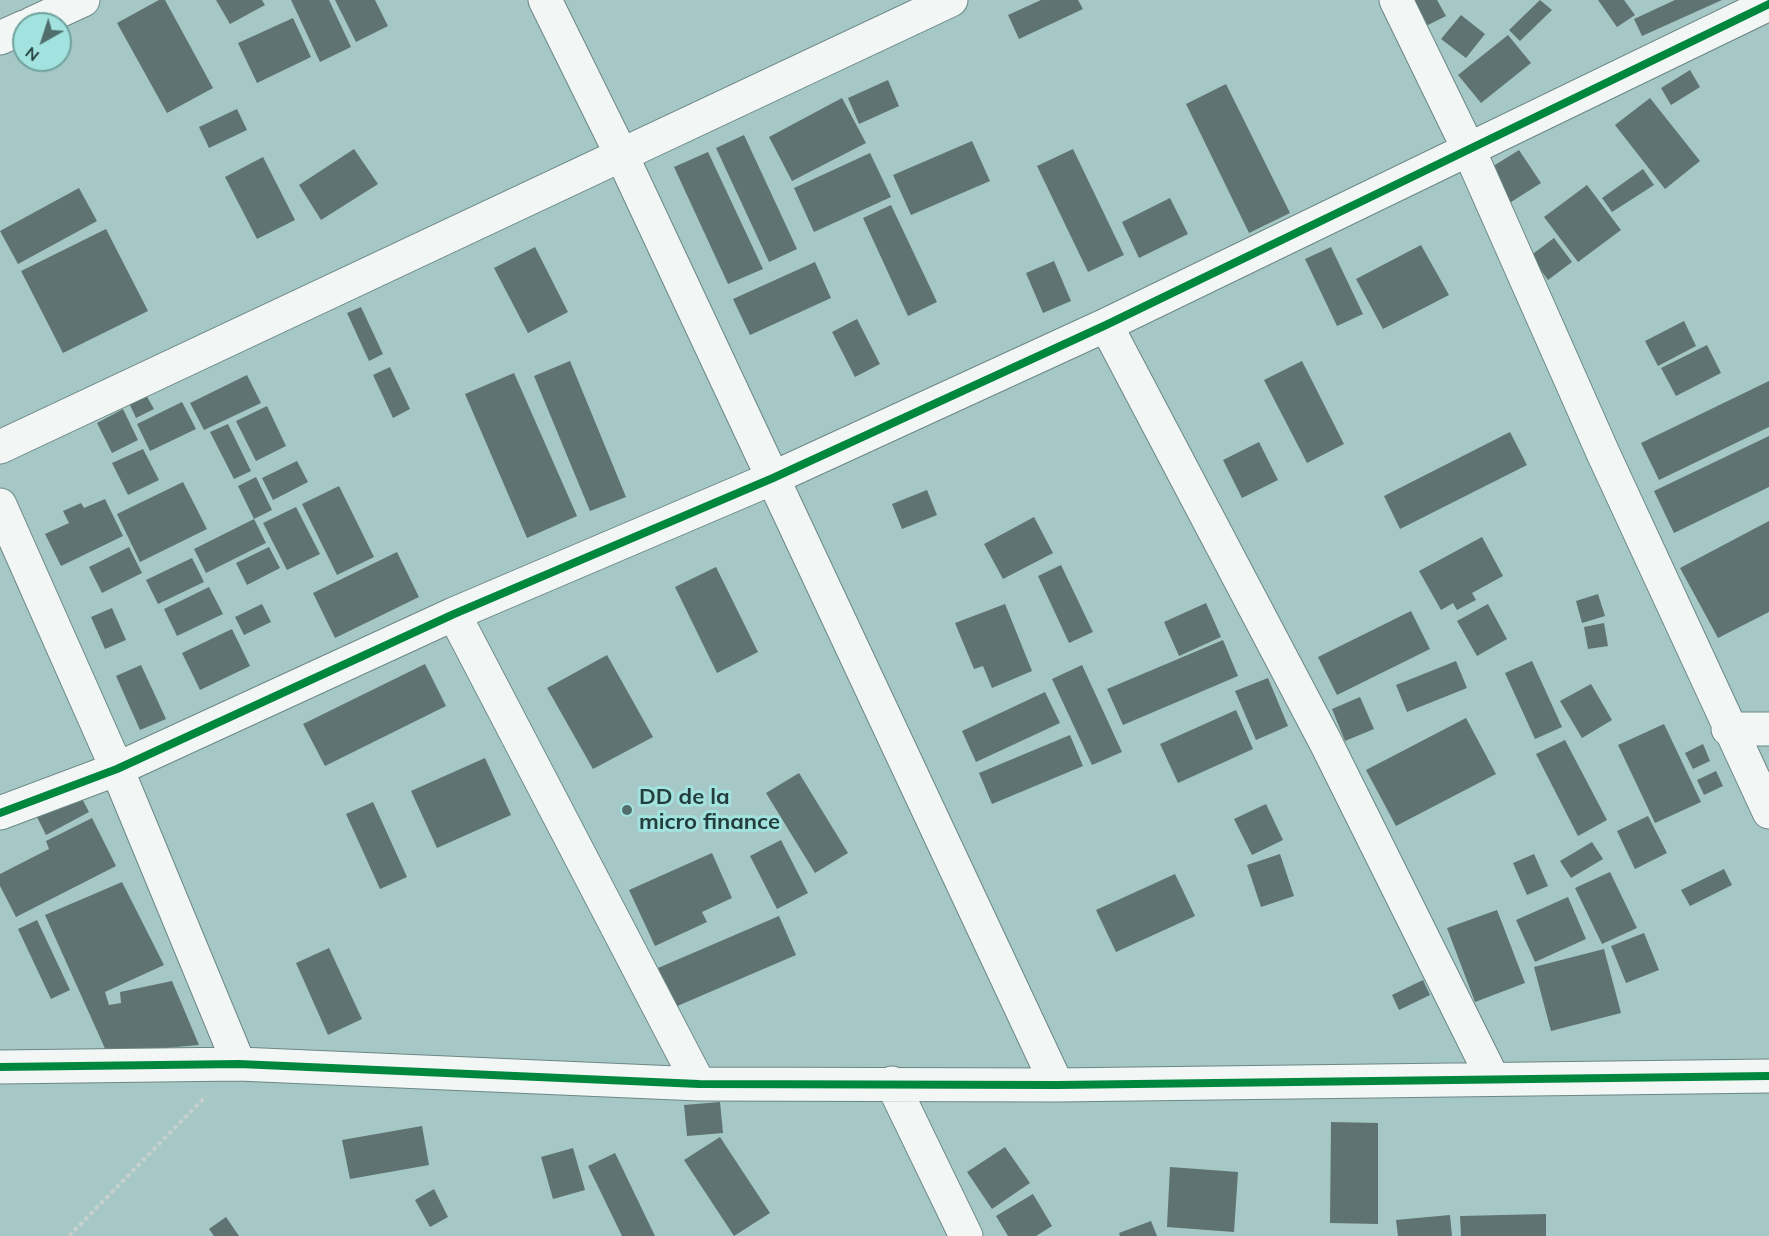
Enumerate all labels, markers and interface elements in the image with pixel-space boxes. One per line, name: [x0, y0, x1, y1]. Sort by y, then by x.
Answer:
north arrow: [12, 12, 72, 72]
text: N: [21, 43, 43, 66]
place label: DD de la micro finance: [639, 784, 780, 836]
marker: DD de la micro finance: [620, 803, 634, 817]

